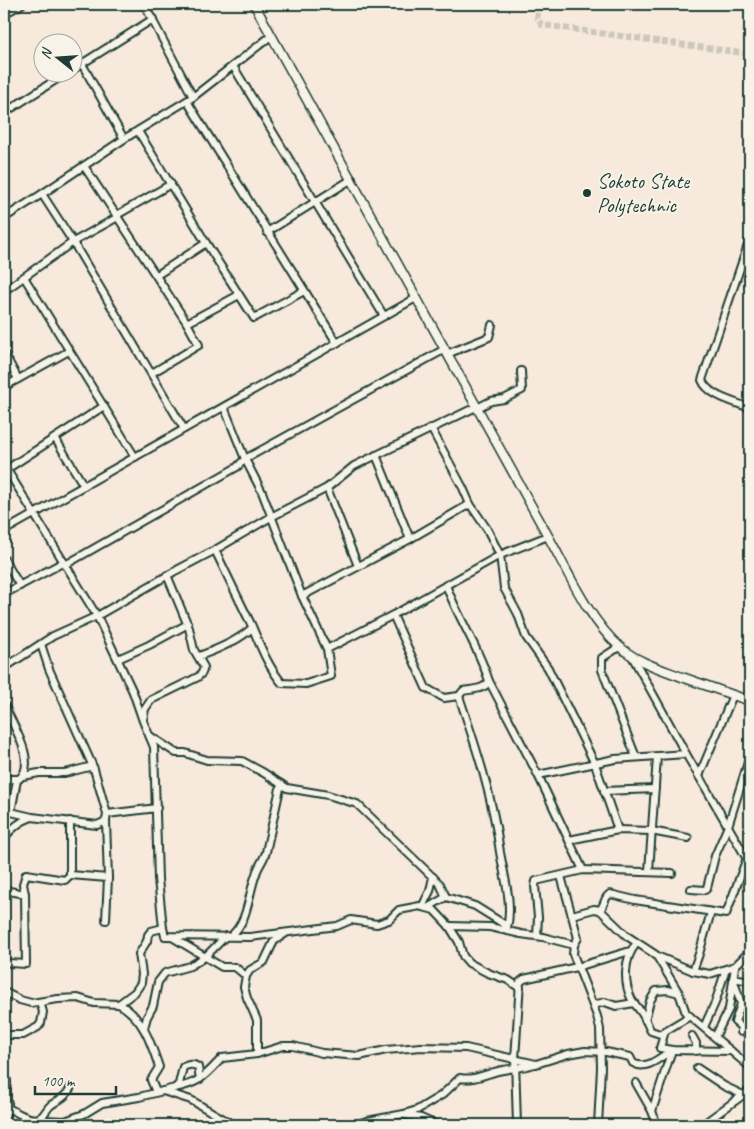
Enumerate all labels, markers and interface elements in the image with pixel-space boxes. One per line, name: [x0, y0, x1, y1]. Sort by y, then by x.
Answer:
north arrow: [32, 32, 82, 82]
text: N: [37, 45, 56, 61]
place label: Sokoto State Polytechnic: [597, 168, 690, 218]
marker: Sokoto State Polytechnic: [581, 187, 593, 199]
scale bar: [35, 1064, 116, 1096]
text: 100 m: [42, 1072, 76, 1091]

